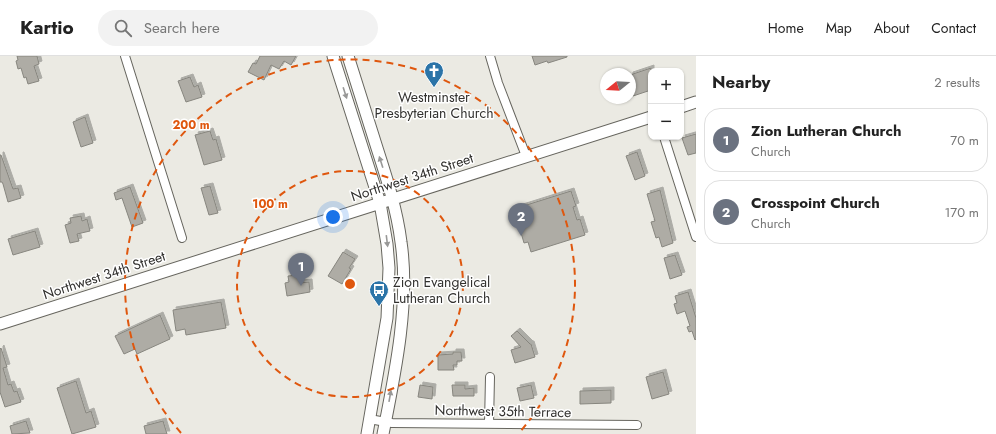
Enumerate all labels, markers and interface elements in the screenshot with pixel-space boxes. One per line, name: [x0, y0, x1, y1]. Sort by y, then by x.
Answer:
search box: [98, 10, 378, 46]
text: Kartio: [20, 14, 74, 41]
icon: search: [112, 17, 134, 39]
text: Search here: [144, 17, 220, 39]
text: Home: [768, 18, 804, 38]
text: Map: [826, 18, 852, 38]
text: About: [874, 18, 909, 38]
text: Contact: [931, 18, 976, 38]
church icon: Westminster Presbyterian Church: [423, 60, 445, 88]
north arrow: [600, 68, 636, 104]
map controls: [648, 68, 684, 140]
button: +: [648, 68, 684, 104]
text: Nearby: [712, 70, 770, 94]
text: 2 results: [934, 73, 980, 92]
place label: Westminster Presbyterian Church: [375, 87, 494, 123]
one-way arrow: [342, 88, 348, 100]
button: −: [648, 104, 684, 140]
text: 200 m: [172, 116, 210, 134]
text: Zion Lutheran Church: [751, 120, 902, 142]
text: 1: [723, 131, 729, 150]
text: 70 m: [950, 131, 979, 150]
text: Church: [751, 142, 791, 161]
street label: Northwest 34th Street: [348, 148, 476, 206]
one-way arrow: [378, 155, 384, 167]
text: Crosspoint Church: [751, 192, 880, 214]
text: 100 m: [252, 195, 288, 213]
pin: 2: [508, 203, 534, 236]
text: 2: [722, 203, 730, 222]
text: 170 m: [944, 203, 979, 222]
your location: [323, 207, 343, 227]
text: Church: [751, 214, 791, 233]
one-way arrow: [383, 235, 390, 247]
street label: Northwest 34th Street: [40, 246, 168, 304]
pin: 1: [288, 253, 314, 286]
place label: Zion Evangelical Lutheran Church: [393, 272, 490, 308]
centre of rings: [343, 277, 357, 291]
bus stop icon: Zion Evangelical Lutheran Church: [368, 279, 390, 307]
one-way arrow: [387, 390, 393, 402]
street label: Northwest 35th Terrace: [434, 400, 572, 422]

